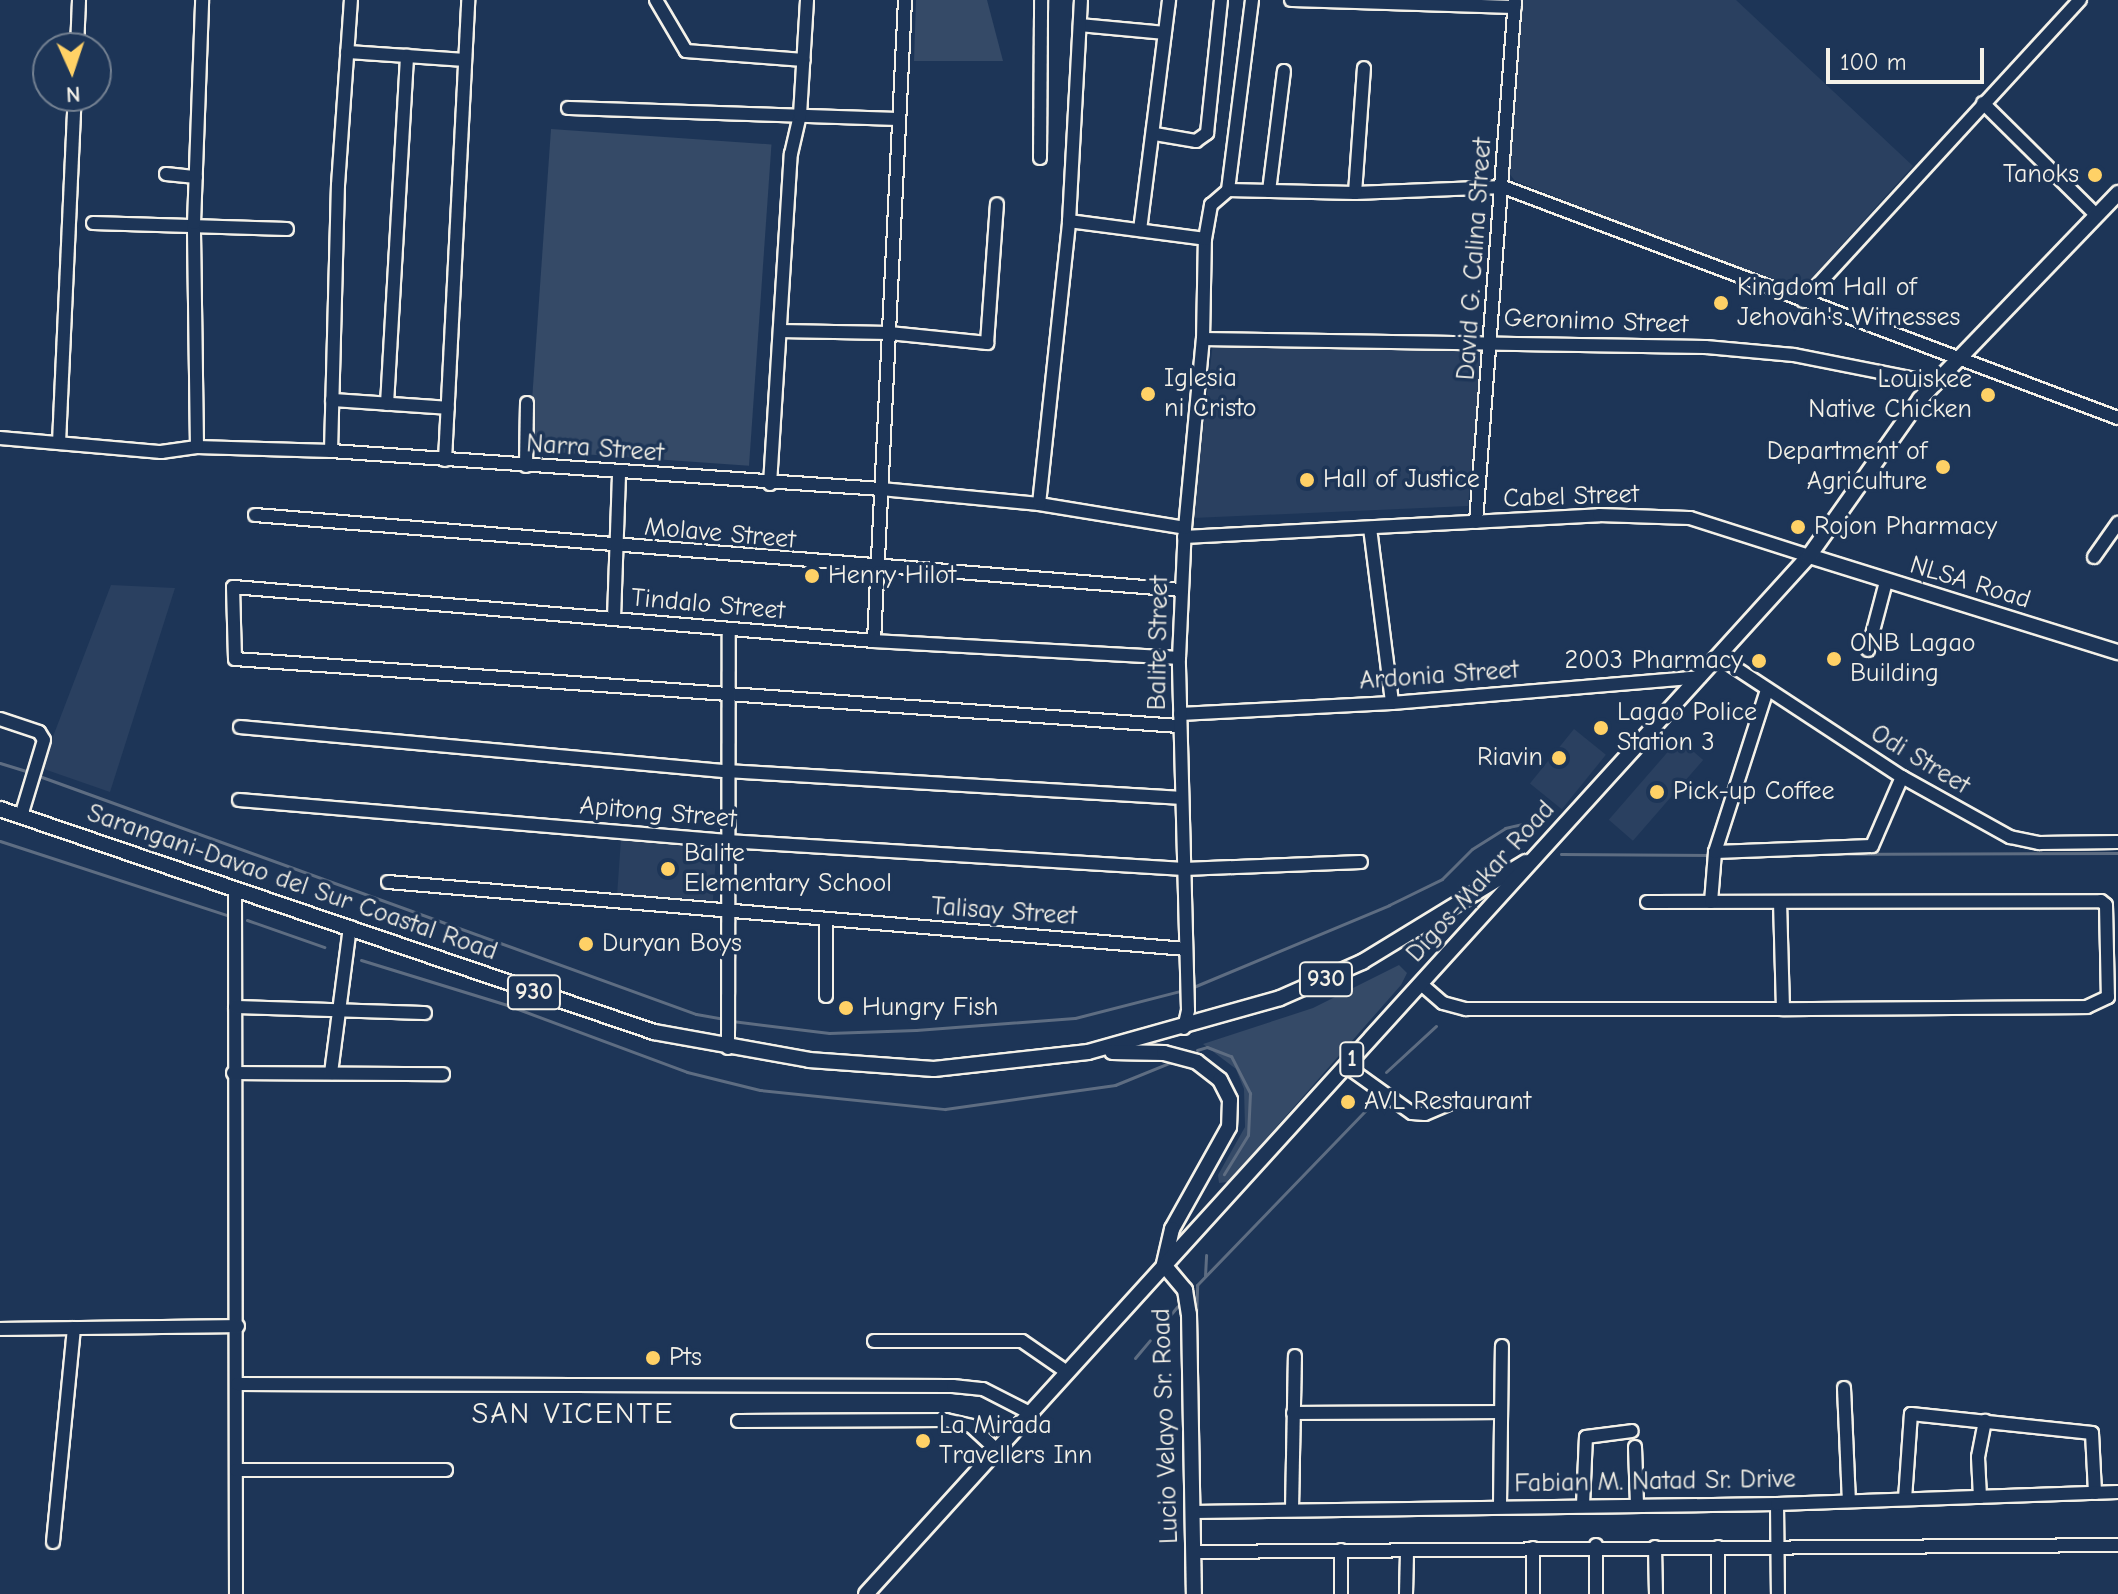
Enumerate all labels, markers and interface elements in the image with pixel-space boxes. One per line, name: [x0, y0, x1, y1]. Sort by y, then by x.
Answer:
north arrow: [32, 32, 112, 112]
scale bar: [1830, 32, 1988, 82]
text: 100 m: [1840, 48, 1907, 76]
text: N: [65, 81, 81, 107]
street label: David G. Calina Street: [1451, 137, 1499, 381]
place label: Tanoks: [2003, 159, 2079, 191]
marker: Tanoks: [2086, 166, 2104, 184]
place label: Kingdom Hall of Jehovah's Witnesses: [1737, 272, 1960, 334]
marker: Kingdom Hall of Jehovah's Witnesses: [1712, 294, 1730, 312]
street label: Geronimo Street: [1503, 303, 1689, 341]
place label: Iglesia ni Cristo: [1164, 363, 1256, 424]
place label: Louiskee Native Chicken: [1808, 364, 1972, 426]
marker: Iglesia ni Cristo: [1139, 385, 1157, 403]
marker: Louiskee Native Chicken: [1979, 386, 1997, 404]
street label: Narra Street: [525, 429, 665, 469]
place label: Department of Agriculture: [1767, 436, 1927, 498]
marker: Department of Agriculture: [1934, 458, 1952, 476]
place label: Hall of Justice: [1323, 464, 1480, 496]
marker: Hall of Justice: [1298, 471, 1316, 489]
street label: Cabel Street: [1503, 479, 1639, 515]
place label: Rojon Pharmacy: [1814, 511, 1997, 543]
street label: Molave Street: [643, 512, 797, 556]
marker: Rojon Pharmacy: [1789, 518, 1807, 536]
street label: NLSA Road: [1906, 550, 2034, 616]
place label: Henry Hilot: [828, 560, 956, 592]
marker: Henry Hilot: [803, 567, 821, 585]
street label: Balite Street: [1142, 575, 1176, 711]
street label: Tindalo Street: [630, 583, 786, 627]
place label: ONB Lagao Building: [1850, 628, 1976, 690]
place label: 2003 Pharmacy: [1565, 645, 1743, 677]
marker: ONB Lagao Building: [1825, 650, 1843, 668]
marker: 2003 Pharmacy: [1750, 652, 1768, 670]
street label: Ardonia Street: [1358, 655, 1520, 697]
place label: Lagao Police Station 3: [1617, 697, 1757, 758]
street label: Odi Street: [1865, 718, 1975, 802]
marker: Lagao Police Station 3: [1592, 719, 1610, 737]
place label: Riavin: [1477, 742, 1543, 774]
marker: Riavin: [1550, 749, 1568, 767]
place label: Pick-up Coffee: [1673, 776, 1835, 808]
marker: Pick-up Coffee: [1648, 783, 1666, 801]
street label: Apitong Street: [578, 791, 738, 835]
street label: Digos-Makar Road: [1400, 795, 1562, 969]
street label: Sarangani-Davao del Sur Coastal Road: [83, 798, 501, 968]
place label: Balite Elementary School: [684, 838, 892, 900]
marker: Balite Elementary School: [659, 860, 677, 878]
street label: Talisay Street: [930, 891, 1078, 933]
place label: Duryan Boys: [602, 928, 742, 960]
marker: Duryan Boys: [577, 935, 595, 953]
road number: 930: [1298, 959, 1354, 999]
road number: 930: [506, 972, 562, 1012]
place label: Hungry Fish: [862, 992, 999, 1024]
marker: Hungry Fish: [837, 999, 855, 1017]
road number: 1: [1338, 1039, 1366, 1079]
place label: AVL Restaurant: [1364, 1086, 1531, 1118]
marker: AVL Restaurant: [1339, 1093, 1357, 1111]
street label: Lucio Velayo Sr. Road: [1146, 1308, 1186, 1544]
place label: Pts: [669, 1342, 702, 1374]
marker: Pts: [644, 1349, 662, 1367]
district label: SAN VICENTE: [472, 1396, 674, 1432]
place label: La Mirada Travellers Inn: [939, 1410, 1092, 1472]
marker: La Mirada Travellers Inn: [914, 1432, 932, 1450]
street label: Fabian M. Natad Sr. Drive: [1514, 1464, 1796, 1500]

